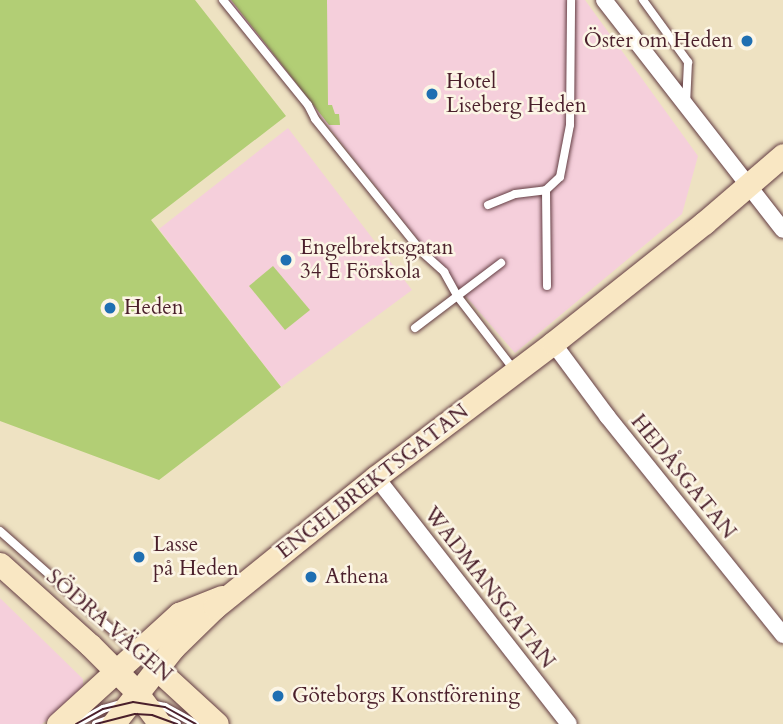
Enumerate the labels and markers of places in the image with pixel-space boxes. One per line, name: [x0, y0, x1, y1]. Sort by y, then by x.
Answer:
place label: Öster om Heden: [584, 28, 733, 54]
marker: Öster om Heden: [739, 33, 755, 49]
place label: Hotel Liseberg Heden: [446, 69, 587, 119]
marker: Hotel Liseberg Heden: [424, 86, 440, 102]
place label: Engelbrektsgatan 34 E Förskola: [300, 235, 453, 285]
marker: Engelbrektsgatan 34 E Förskola: [278, 252, 294, 268]
place label: Heden: [124, 295, 184, 321]
marker: Heden: [102, 300, 118, 316]
place label: Lasse på Heden: [153, 532, 239, 582]
marker: Lasse på Heden: [131, 549, 147, 565]
place label: Athena: [325, 564, 389, 590]
marker: Athena: [303, 569, 319, 585]
place label: Göteborgs Konstförening: [292, 683, 520, 709]
marker: Göteborgs Konstförening: [270, 688, 286, 704]

